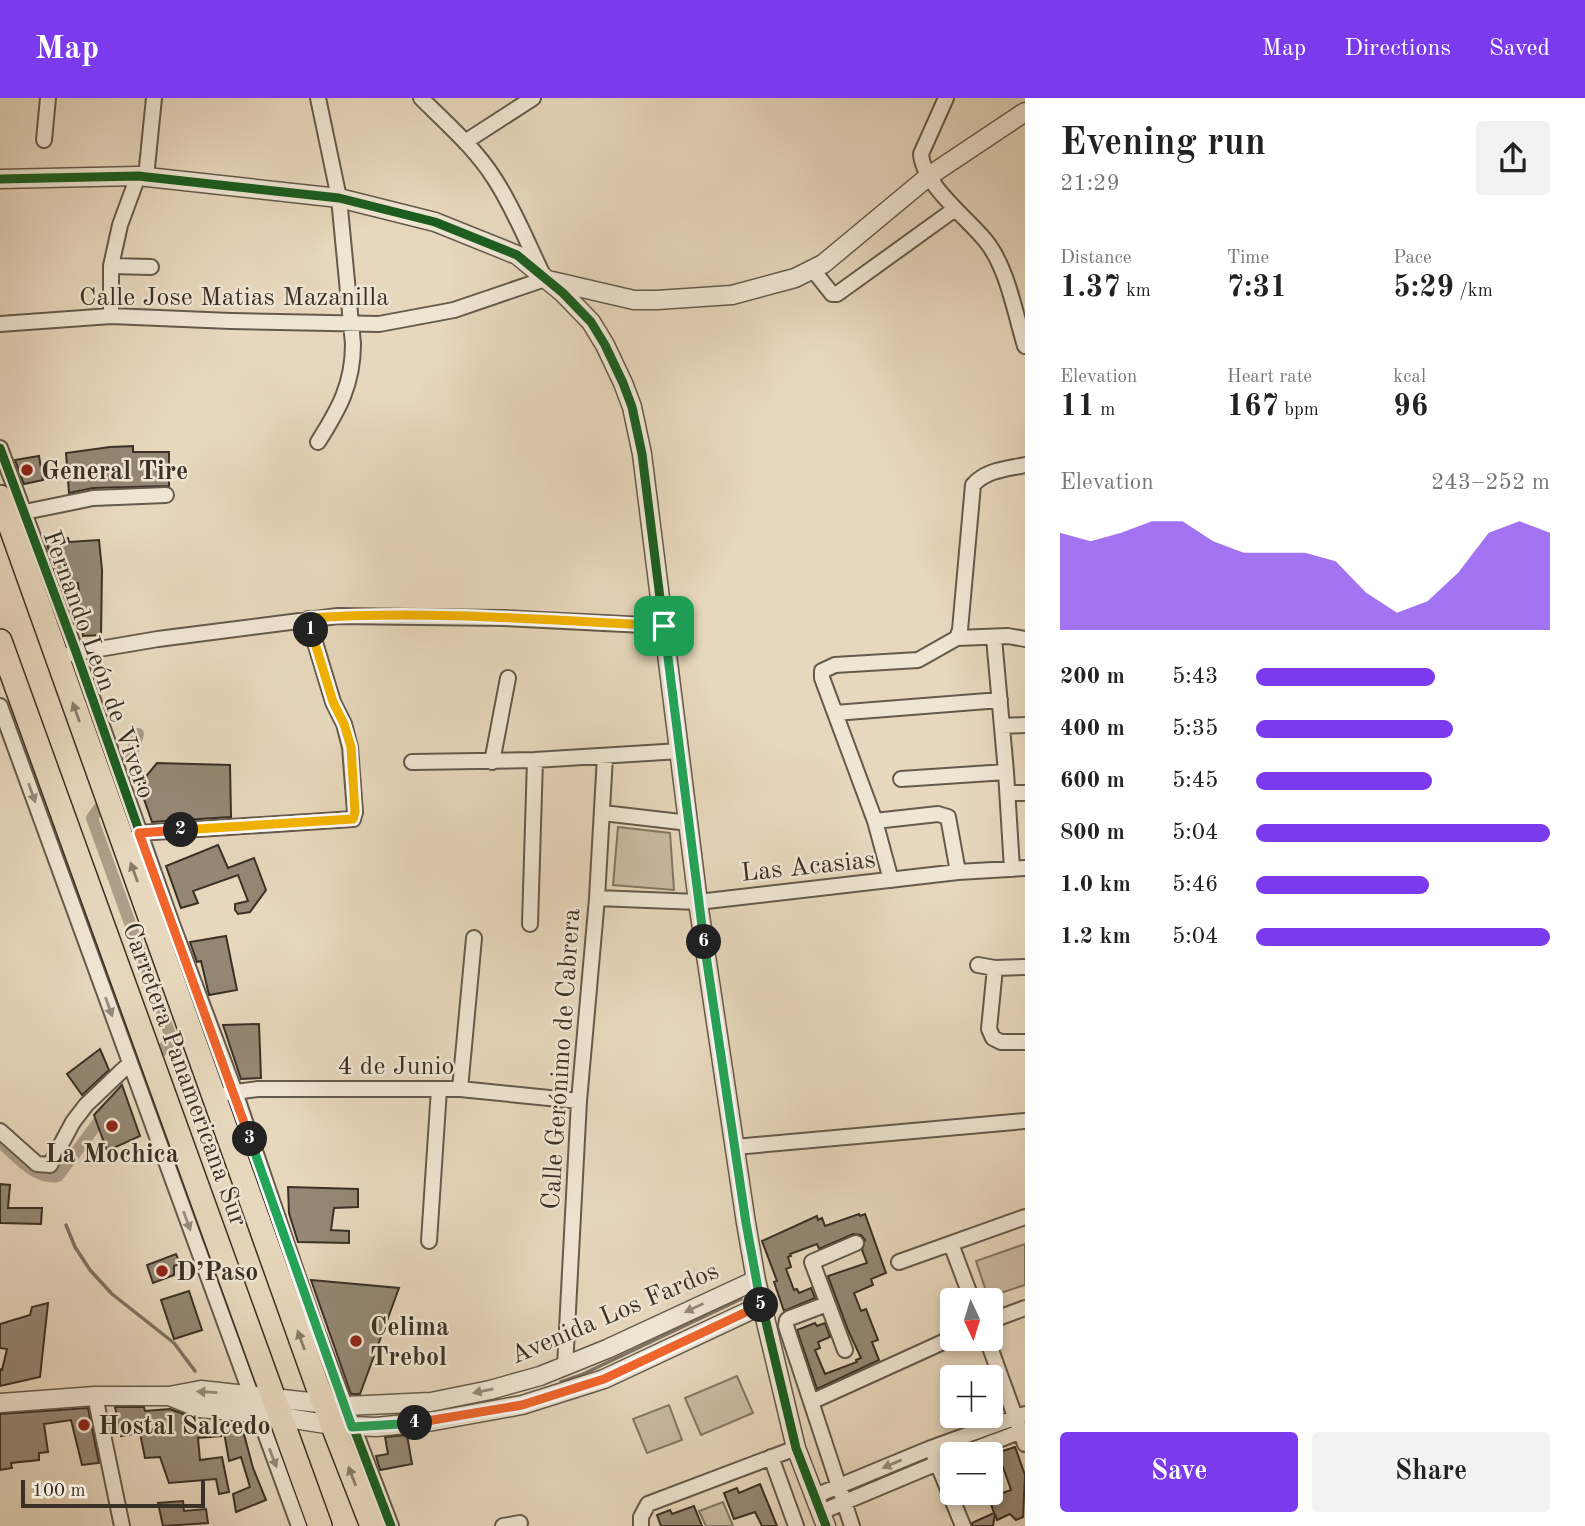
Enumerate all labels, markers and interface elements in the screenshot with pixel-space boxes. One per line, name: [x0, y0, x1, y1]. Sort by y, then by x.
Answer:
text: Map: [35, 33, 99, 66]
text: Map: [1262, 37, 1306, 61]
text: Directions: [1344, 37, 1451, 61]
text: Saved: [1489, 37, 1550, 61]
button: share: [1476, 121, 1550, 195]
text: Evening run: [1060, 125, 1266, 163]
text: 21:29: [1060, 172, 1120, 195]
text: Distance: [1060, 249, 1132, 268]
text: Time: [1227, 249, 1269, 268]
text: Pace: [1393, 249, 1432, 268]
text: 1.37: [1060, 273, 1121, 303]
text: 7:31: [1227, 273, 1287, 303]
text: 5:29: [1393, 273, 1454, 303]
text: km: [1121, 282, 1151, 301]
text: /km: [1454, 282, 1493, 301]
street label: Calle Jose Matias Mazanilla: [79, 285, 389, 311]
text: Elevation: [1060, 368, 1137, 387]
text: Heart rate: [1227, 368, 1312, 387]
text: kcal: [1393, 368, 1426, 387]
text: 11: [1060, 392, 1095, 422]
text: 167: [1227, 392, 1279, 422]
text: 96: [1393, 392, 1428, 422]
text: m: [1095, 401, 1115, 420]
text: bpm: [1279, 401, 1319, 420]
place label: General Tire: [41, 459, 188, 485]
marker: General Tire: [19, 462, 35, 478]
text: Elevation: [1060, 471, 1154, 494]
text: 243–252 m: [1431, 471, 1550, 494]
street label: Fernando León de Vivero: [37, 527, 159, 802]
pin: [634, 596, 694, 656]
icon: arrive: [645, 607, 683, 645]
pin: 1: [294, 612, 328, 648]
text: 1: [305, 620, 316, 639]
text: 200 m: [1060, 665, 1125, 688]
text: 5:43: [1172, 665, 1218, 688]
one-way arrow: [70, 701, 81, 722]
text: 400 m: [1060, 717, 1125, 740]
text: 5:35: [1172, 717, 1218, 740]
text: 600 m: [1060, 769, 1125, 792]
text: 5:45: [1172, 769, 1218, 792]
one-way arrow: [26, 783, 37, 804]
pin: 2: [164, 812, 198, 848]
text: 2: [175, 820, 186, 839]
text: 800 m: [1060, 821, 1125, 844]
text: 5:04: [1172, 821, 1218, 844]
street label: Las Acasias: [740, 847, 877, 887]
one-way arrow: [128, 861, 139, 882]
text: 1.0 km: [1060, 873, 1131, 896]
text: 5:46: [1172, 873, 1218, 896]
street label: Calle Gerónimo de Cabrera: [538, 907, 586, 1211]
street label: Carretera Panamericana Sur: [117, 919, 251, 1230]
pin: 6: [686, 924, 722, 960]
text: 1.2 km: [1060, 925, 1131, 948]
text: 5:04: [1172, 925, 1218, 948]
text: 6: [698, 932, 709, 951]
one-way arrow: [104, 997, 115, 1018]
street label: 4 de Junio: [337, 1054, 455, 1080]
marker: La Mochica: [104, 1118, 120, 1134]
pin: 3: [232, 1122, 268, 1156]
text: 3: [244, 1129, 255, 1148]
place label: La Mochica: [45, 1142, 179, 1168]
one-way arrow: [181, 1211, 192, 1232]
street label: Avenida Los Fardos: [507, 1258, 723, 1369]
place label: D’Paso: [176, 1260, 258, 1286]
marker: D’Paso: [154, 1263, 170, 1279]
pin: 5: [744, 1288, 778, 1322]
north arrow: [940, 1288, 1003, 1351]
map controls: [940, 1288, 1003, 1505]
text: 5: [755, 1295, 766, 1314]
one-way arrow: [684, 1302, 704, 1314]
place label: Celima Trebol: [370, 1315, 449, 1371]
one-way arrow: [295, 1329, 306, 1350]
marker: Celima Trebol: [348, 1333, 364, 1349]
button: +: [940, 1365, 1003, 1428]
one-way arrow: [196, 1386, 218, 1397]
one-way arrow: [472, 1386, 494, 1397]
pin: 4: [398, 1406, 432, 1440]
text: 4: [409, 1413, 420, 1432]
place label: Hostal Salcedo: [98, 1414, 271, 1440]
marker: Hostal Salcedo: [76, 1417, 92, 1433]
button: Save: [1060, 1432, 1298, 1512]
button: Share: [1312, 1432, 1550, 1512]
button: −: [940, 1442, 1003, 1505]
one-way arrow: [268, 1447, 279, 1468]
one-way arrow: [882, 1459, 903, 1470]
one-way arrow: [346, 1465, 357, 1486]
scale bar: [21, 1477, 205, 1509]
text: 100 m: [32, 1482, 85, 1501]

